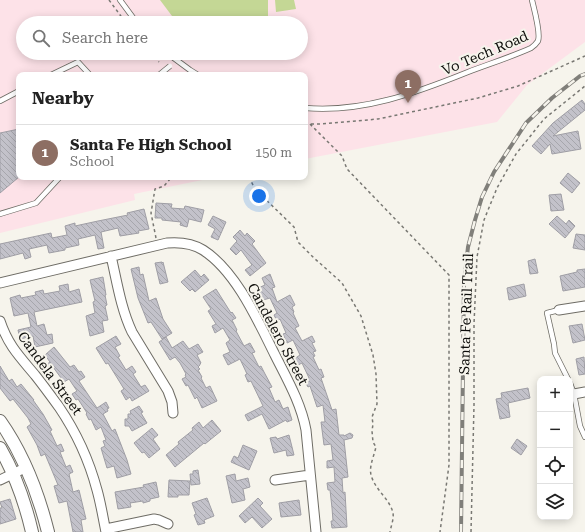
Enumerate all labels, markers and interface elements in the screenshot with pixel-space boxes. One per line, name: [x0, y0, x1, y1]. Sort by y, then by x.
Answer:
search box: [16, 16, 308, 60]
icon: search: [30, 27, 52, 49]
street label: Vo Tech Road: [439, 28, 531, 78]
text: Search here: [62, 29, 148, 47]
pin: 1: [395, 70, 421, 103]
text: Nearby: [32, 88, 94, 108]
text: Santa Fe High School: [70, 136, 231, 154]
text: 1: [41, 145, 49, 160]
text: 150 m: [255, 145, 292, 160]
text: School: [70, 154, 114, 169]
your location: [249, 186, 269, 206]
street label: Santa Fe Rail Trail: [456, 252, 476, 375]
street label: Candelero Street: [244, 280, 312, 388]
street label: Candela Street: [14, 328, 86, 418]
map controls: [537, 376, 573, 520]
button: +: [537, 376, 573, 412]
button: −: [537, 412, 573, 448]
button: locate: [537, 448, 573, 484]
button: layers: [537, 484, 573, 520]

